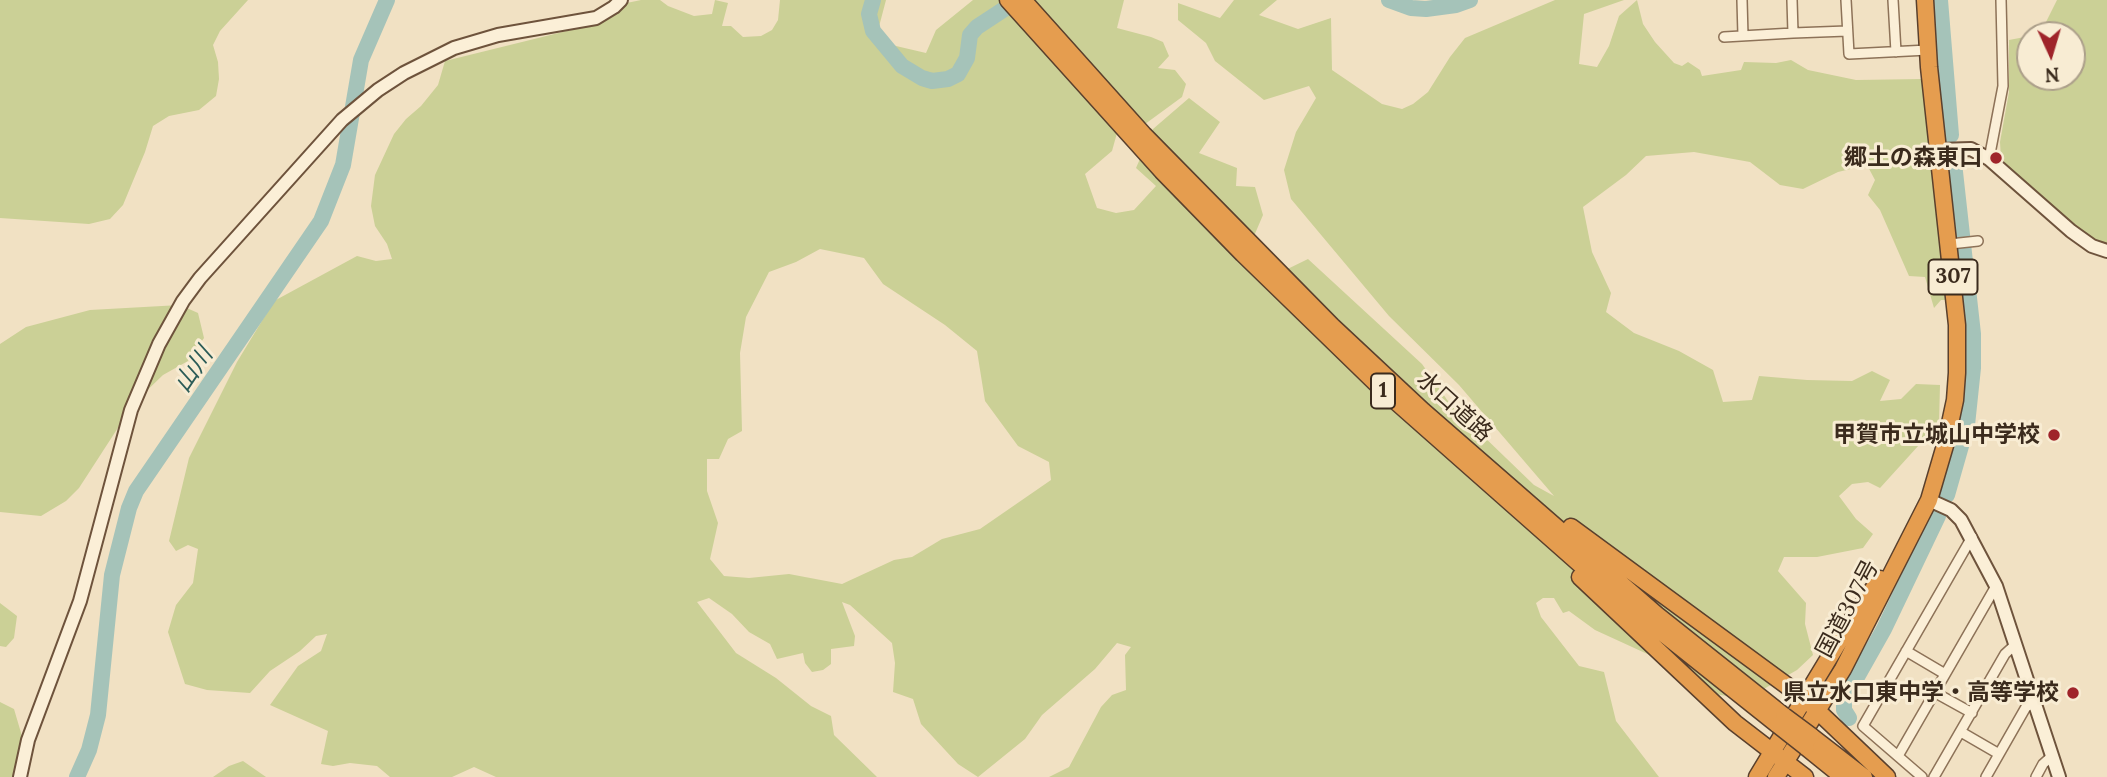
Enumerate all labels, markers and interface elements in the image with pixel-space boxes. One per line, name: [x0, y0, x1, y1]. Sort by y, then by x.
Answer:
north arrow: [2016, 21, 2086, 91]
text: N: [2044, 62, 2060, 87]
place label: 郷土の森東口: [1844, 144, 1982, 172]
marker: 郷土の森東口: [1988, 150, 2004, 166]
road number: 307: [1928, 260, 1978, 294]
water label: 山川: [169, 342, 219, 398]
street label: 水口道路: [1411, 366, 1497, 448]
road number: 1: [1371, 374, 1395, 408]
place label: 甲賀市立城山中学校: [1833, 421, 2040, 449]
marker: 甲賀市立城山中学校: [2046, 427, 2062, 443]
street label: 国道307号: [1811, 556, 1885, 662]
place label: 県立水口東中学・高等学校: [1783, 679, 2059, 707]
marker: 県立水口東中学・高等学校: [2065, 685, 2081, 701]

